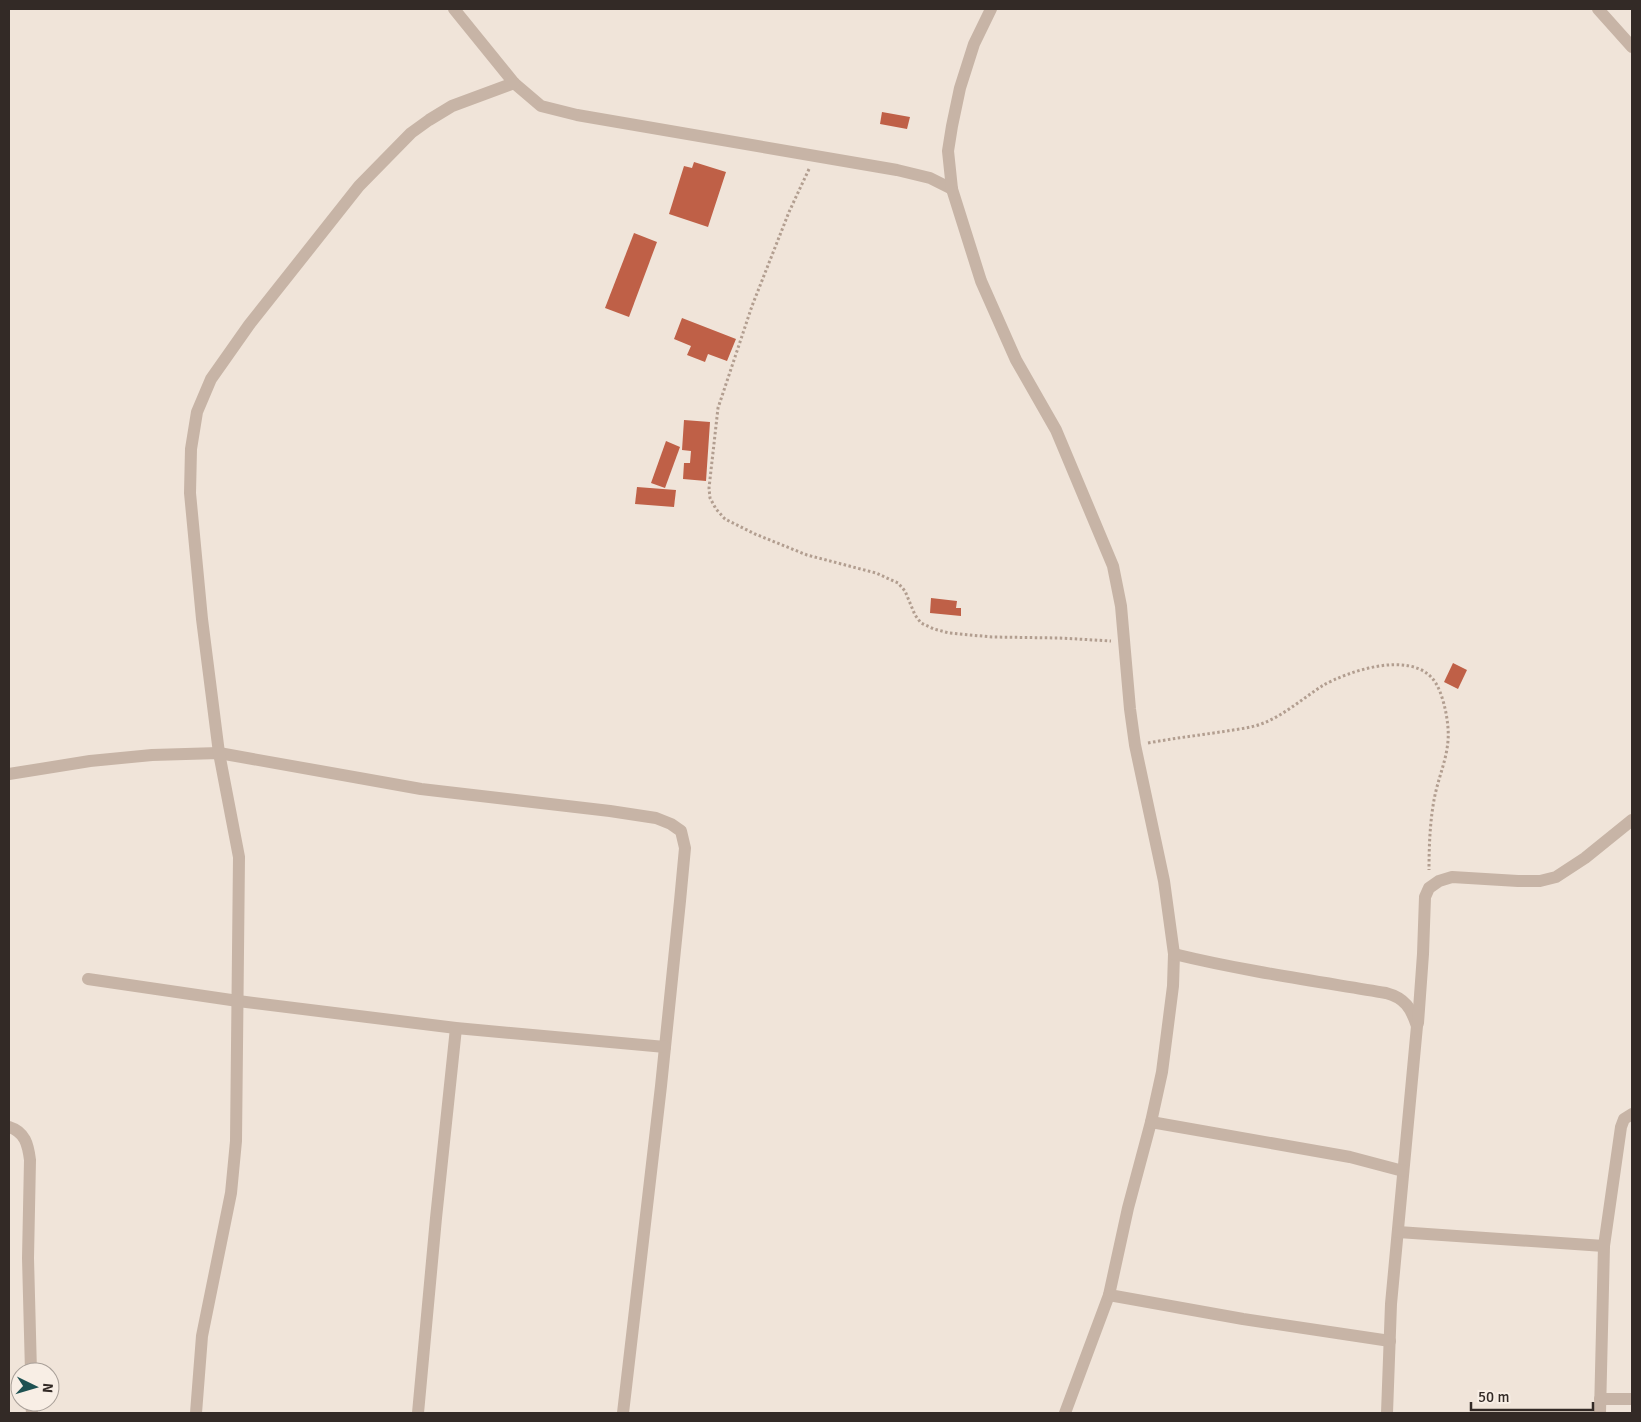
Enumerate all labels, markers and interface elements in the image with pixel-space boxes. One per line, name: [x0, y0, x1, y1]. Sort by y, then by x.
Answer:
north arrow: [10, 1362, 60, 1412]
scale bar: [1471, 1380, 1594, 1412]
text: N: [39, 1382, 56, 1394]
text: 50 m: [1478, 1388, 1509, 1406]

